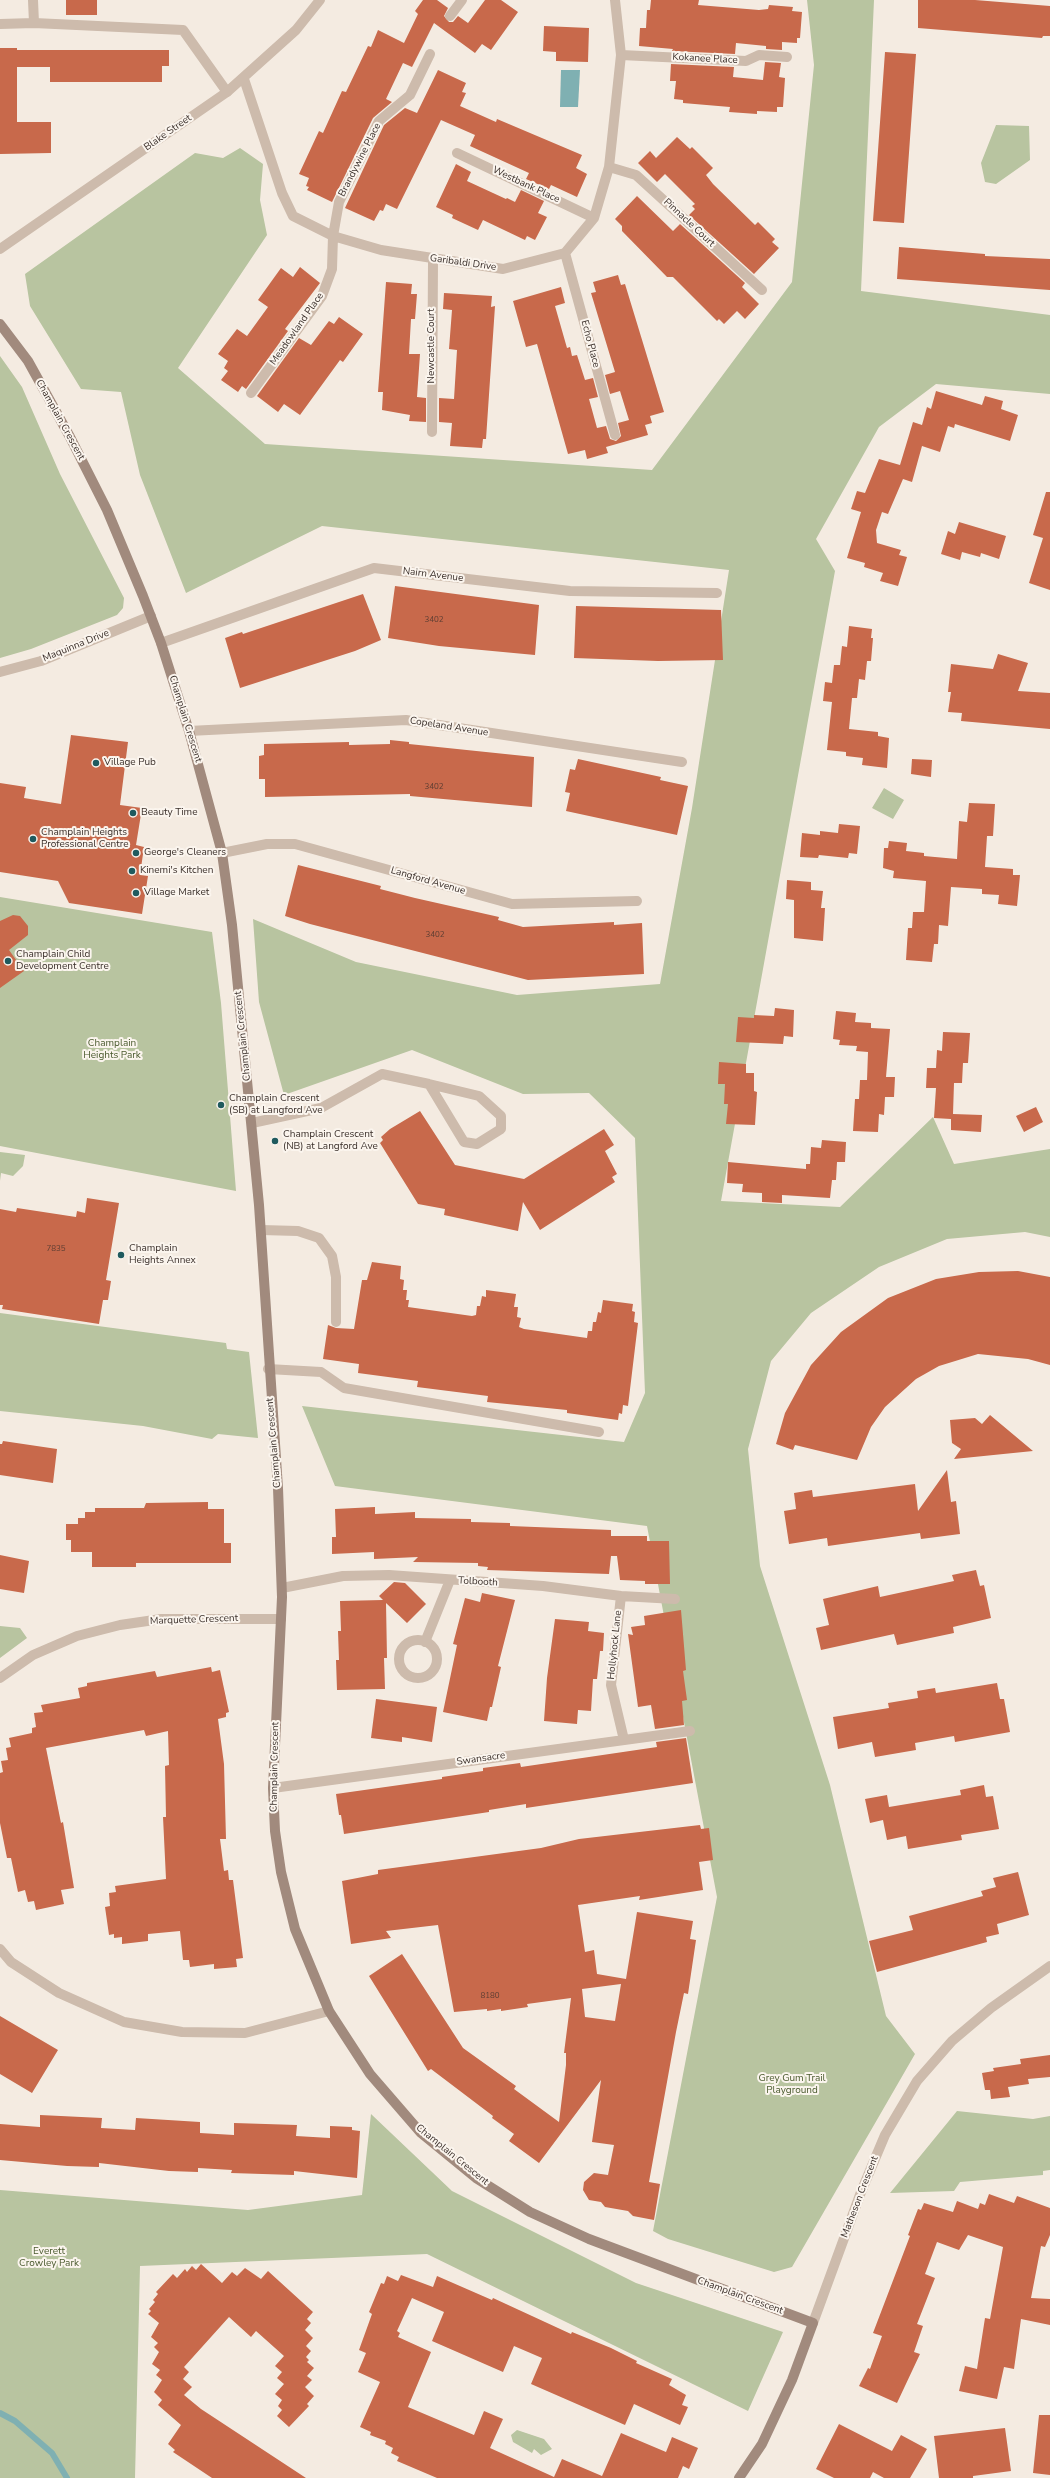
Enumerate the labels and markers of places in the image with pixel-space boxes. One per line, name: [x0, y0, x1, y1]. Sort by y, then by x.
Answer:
place label: Village Pub: [104, 757, 156, 769]
marker: Village Pub: [91, 758, 101, 768]
place label: Beauty Time: [141, 807, 197, 819]
marker: Beauty Time: [128, 808, 138, 818]
place label: Champlain Heights Professional Centre: [41, 827, 128, 850]
marker: Champlain Heights Professional Centre: [28, 834, 38, 844]
place label: George's Cleaners: [144, 847, 226, 859]
marker: George's Cleaners: [131, 848, 141, 858]
place label: Kinemi's Kitchen: [140, 865, 213, 877]
marker: Kinemi's Kitchen: [127, 866, 137, 876]
place label: Village Market: [144, 887, 209, 899]
marker: Village Market: [131, 888, 141, 898]
place label: Champlain Child Development Centre: [16, 949, 109, 972]
marker: Champlain Child Development Centre: [3, 956, 13, 966]
place label: Champlain Crescent (SB) at Langford Ave: [229, 1093, 323, 1116]
marker: Champlain Crescent (SB) at Langford Ave: [216, 1100, 226, 1110]
place label: Champlain Crescent (NB) at Langford Ave: [283, 1129, 378, 1152]
marker: Champlain Crescent (NB) at Langford Ave: [270, 1136, 280, 1146]
place label: Champlain Heights Annex: [129, 1243, 196, 1266]
marker: Champlain Heights Annex: [116, 1250, 126, 1260]

